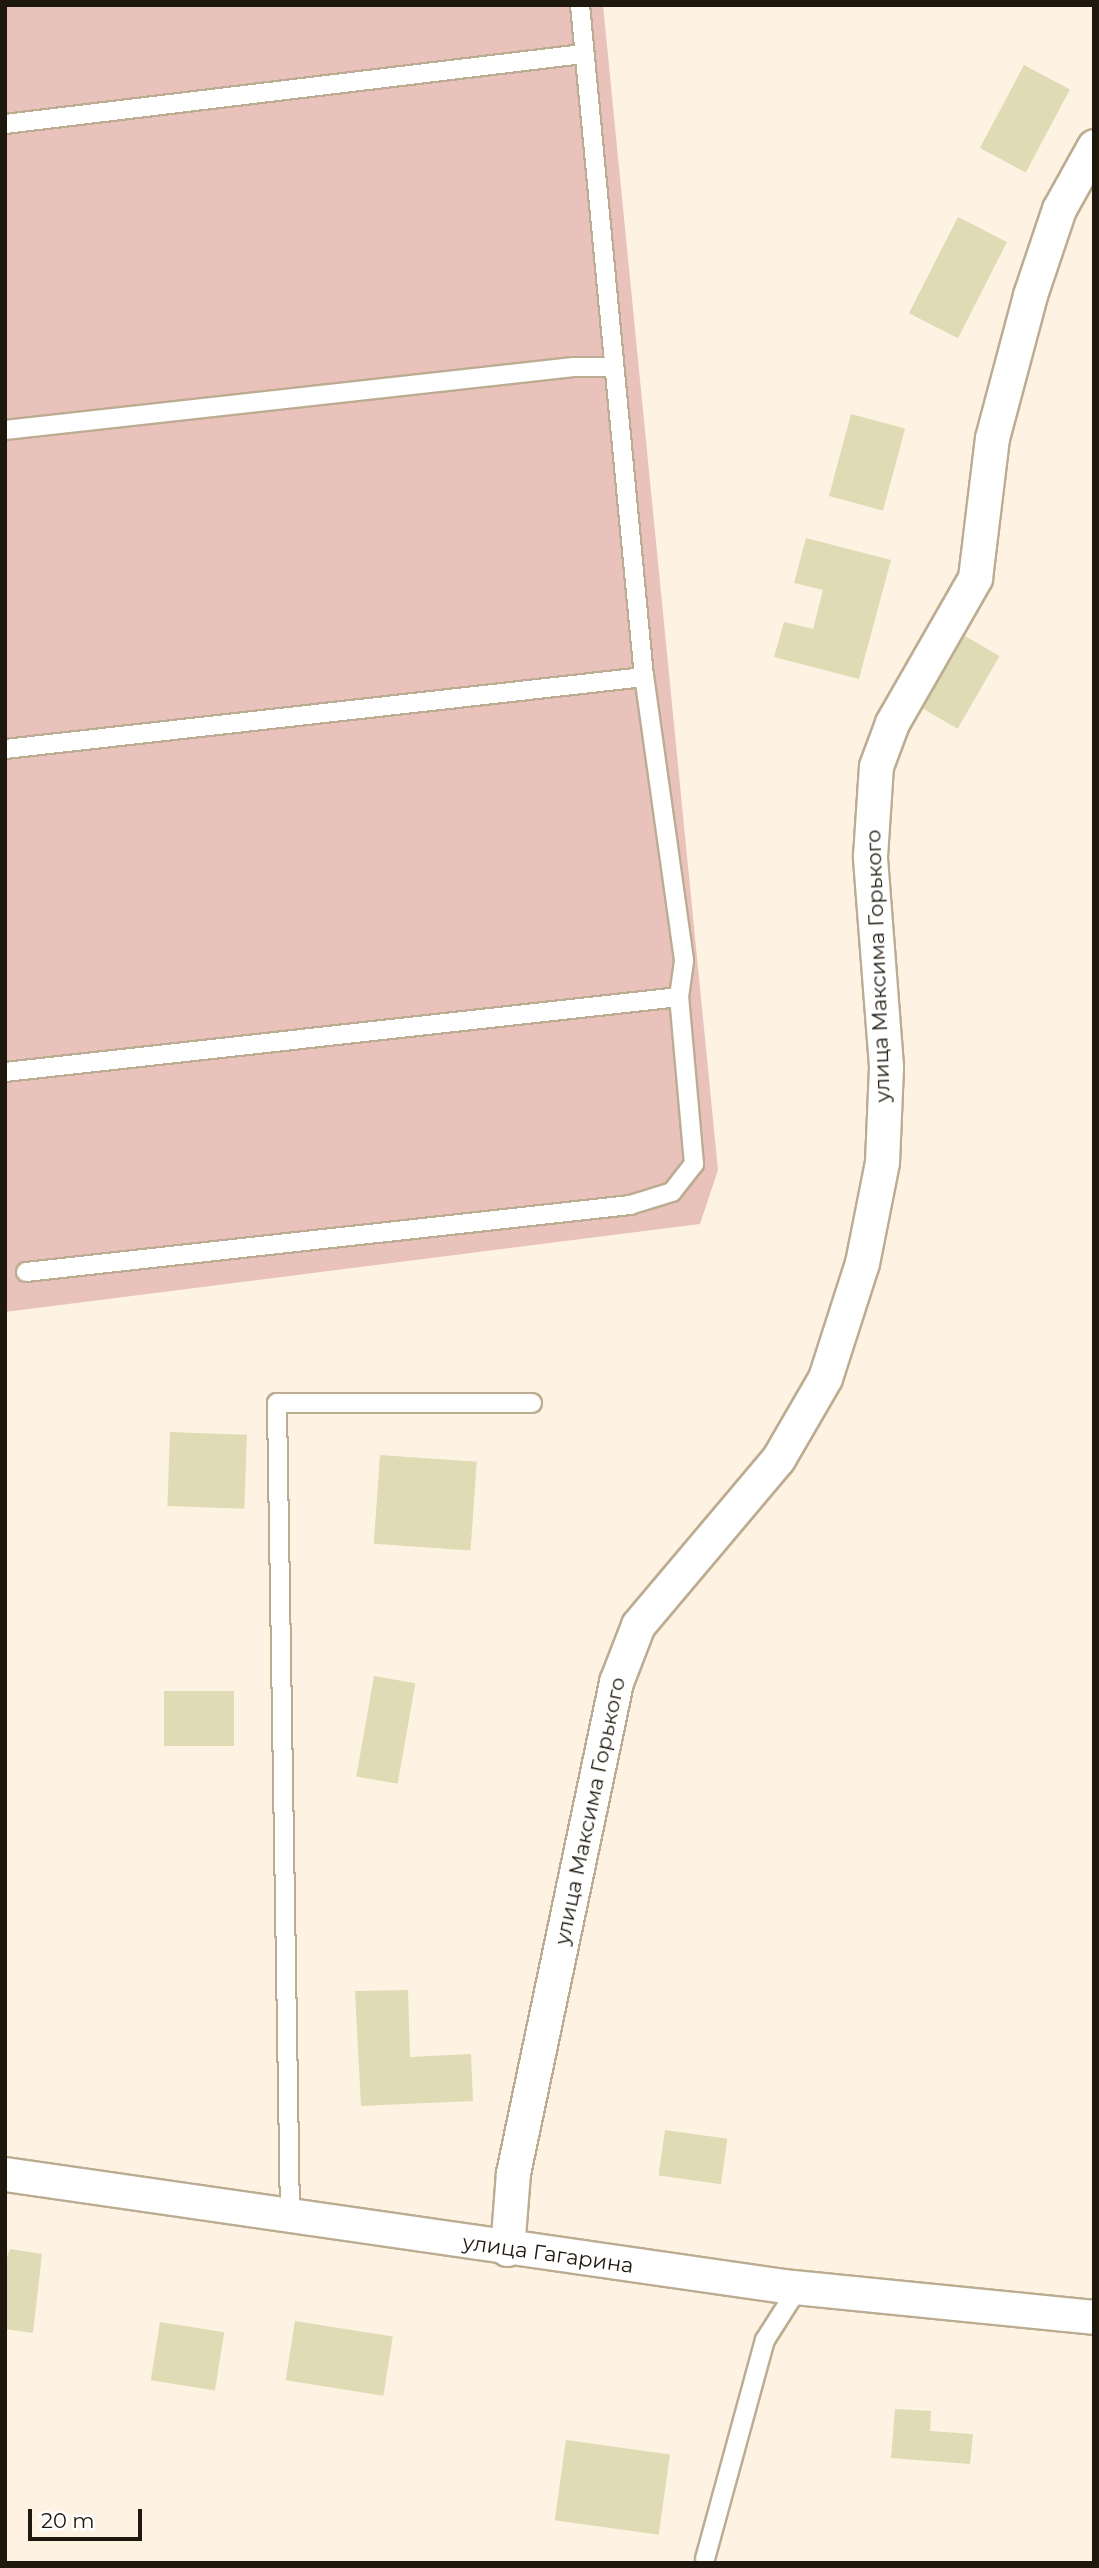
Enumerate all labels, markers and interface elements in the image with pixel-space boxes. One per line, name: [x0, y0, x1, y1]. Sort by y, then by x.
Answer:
street label: улица Максима Горького: [861, 829, 895, 1103]
street label: улица Максима Горького: [549, 1675, 631, 1947]
street label: улица Гагарина: [461, 2230, 635, 2278]
scale bar: [32, 2494, 145, 2538]
text: 20 m: [41, 2508, 95, 2533]

